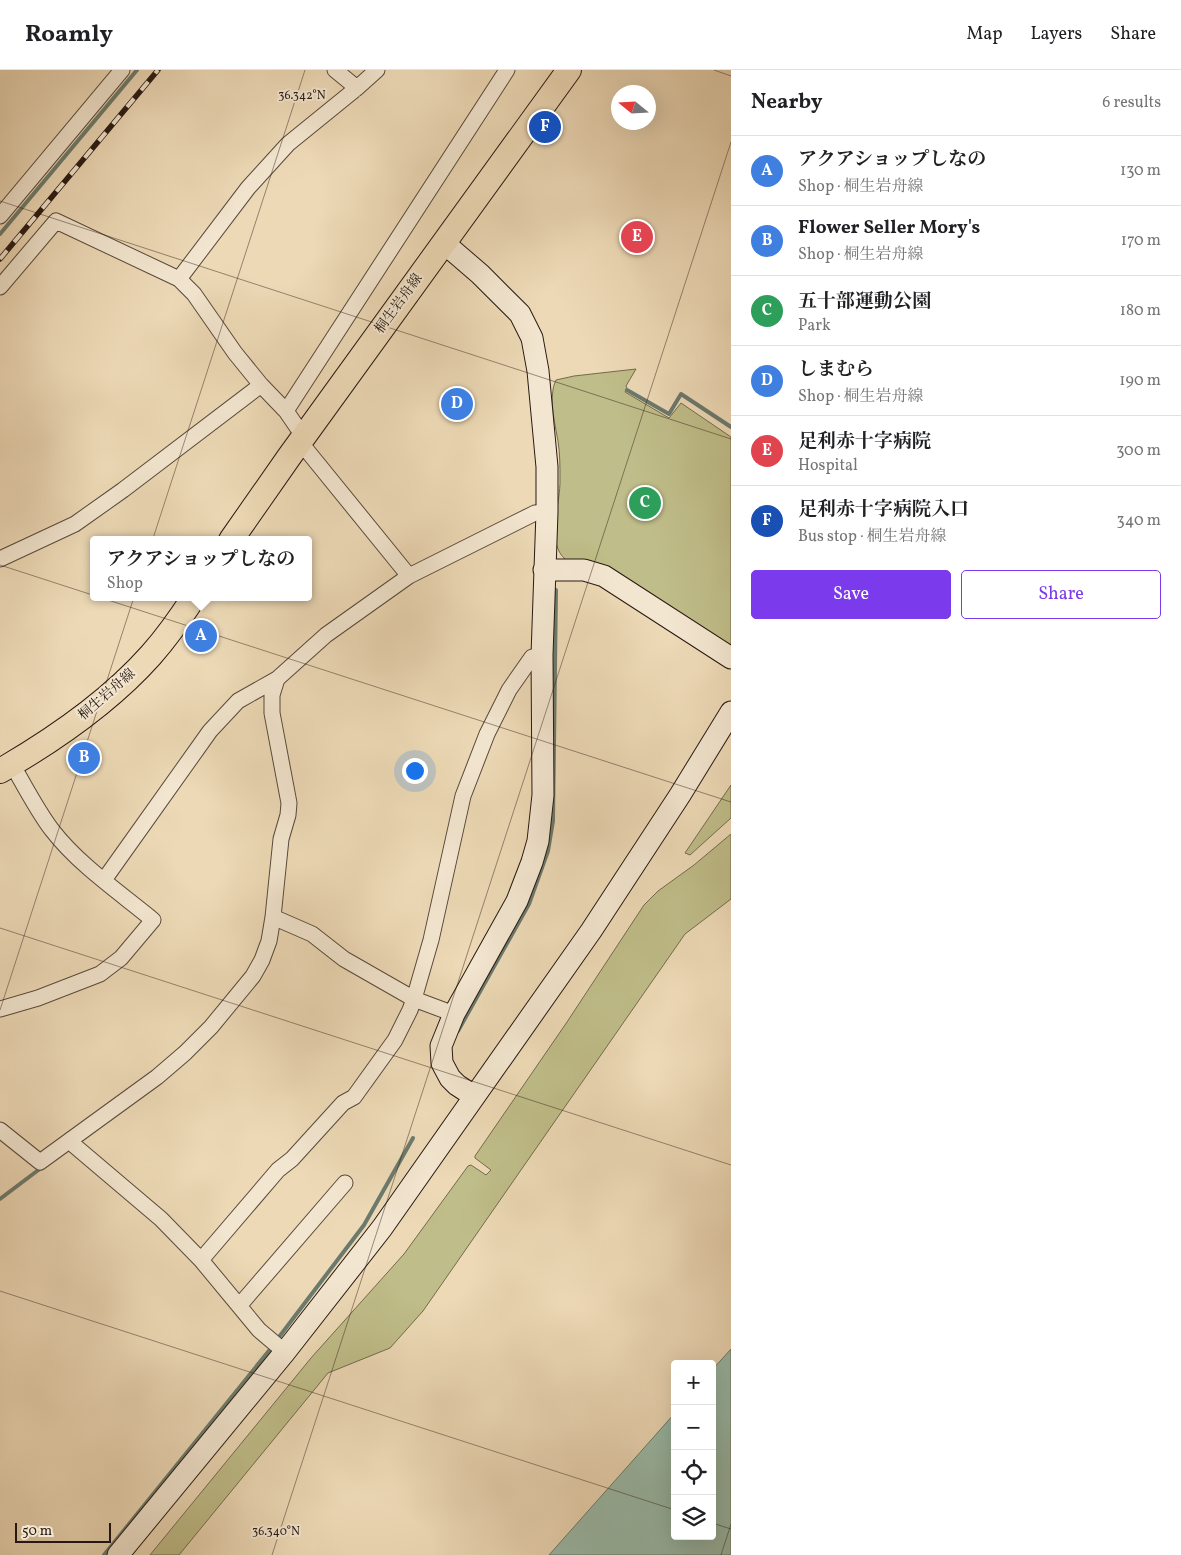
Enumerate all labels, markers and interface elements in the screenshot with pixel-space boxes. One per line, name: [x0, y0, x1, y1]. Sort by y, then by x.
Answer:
text: Roamly: [25, 18, 113, 52]
text: Map: [966, 22, 1002, 47]
text: Layers: [1030, 22, 1082, 47]
text: Share: [1110, 22, 1156, 47]
north arrow: [611, 85, 656, 130]
text: 36.342°N: [278, 88, 326, 104]
text: Nearby: [751, 88, 822, 117]
text: 6 results: [1102, 92, 1161, 114]
pin: F: [529, 108, 561, 146]
text: アクアショップしなの: [798, 147, 986, 173]
text: A: [761, 160, 773, 182]
text: 130 m: [1120, 160, 1161, 182]
text: Shop · 桐生岩舟線: [798, 176, 924, 198]
text: Flower Seller Mory's: [798, 215, 980, 241]
pin: E: [621, 218, 653, 256]
text: B: [762, 230, 772, 252]
text: 170 m: [1121, 230, 1161, 252]
text: Shop · 桐生岩舟線: [798, 244, 924, 266]
street label: 桐生岩舟線: [371, 270, 427, 338]
text: 五十部運動公園: [798, 289, 931, 315]
text: C: [762, 300, 772, 322]
text: 180 m: [1120, 300, 1161, 322]
text: Park: [798, 315, 831, 337]
text: しまむら: [798, 357, 874, 383]
text: D: [761, 370, 773, 392]
text: 190 m: [1119, 370, 1161, 392]
pin: D: [441, 385, 473, 423]
text: Shop · 桐生岩舟線: [798, 386, 924, 408]
text: 足利赤十字病院: [798, 429, 931, 455]
text: E: [762, 440, 772, 462]
text: 300 m: [1116, 440, 1161, 462]
text: Hospital: [798, 455, 858, 477]
pin: C: [629, 484, 661, 522]
text: 足利赤十字病院入口: [798, 497, 969, 523]
text: F: [762, 510, 772, 532]
text: 340 m: [1117, 510, 1161, 532]
text: Bus stop · 桐生岩舟線: [798, 526, 947, 548]
popup: [90, 536, 312, 601]
text: アクアショップしなの: [107, 547, 295, 573]
button: Save: [751, 570, 951, 619]
button: Share: [961, 570, 1161, 619]
text: Shop: [107, 573, 143, 595]
pin: A: [185, 617, 217, 655]
street label: 桐生岩舟線: [74, 665, 140, 725]
pin: B: [68, 739, 100, 777]
your location: [402, 758, 428, 784]
map controls: [671, 1360, 716, 1540]
button: +: [671, 1360, 716, 1405]
button: −: [671, 1405, 716, 1450]
button: locate: [671, 1450, 716, 1495]
button: layers: [671, 1495, 716, 1540]
scale bar: [15, 1520, 111, 1543]
text: 50 m: [22, 1522, 52, 1541]
text: 36.340°N: [252, 1524, 300, 1540]

